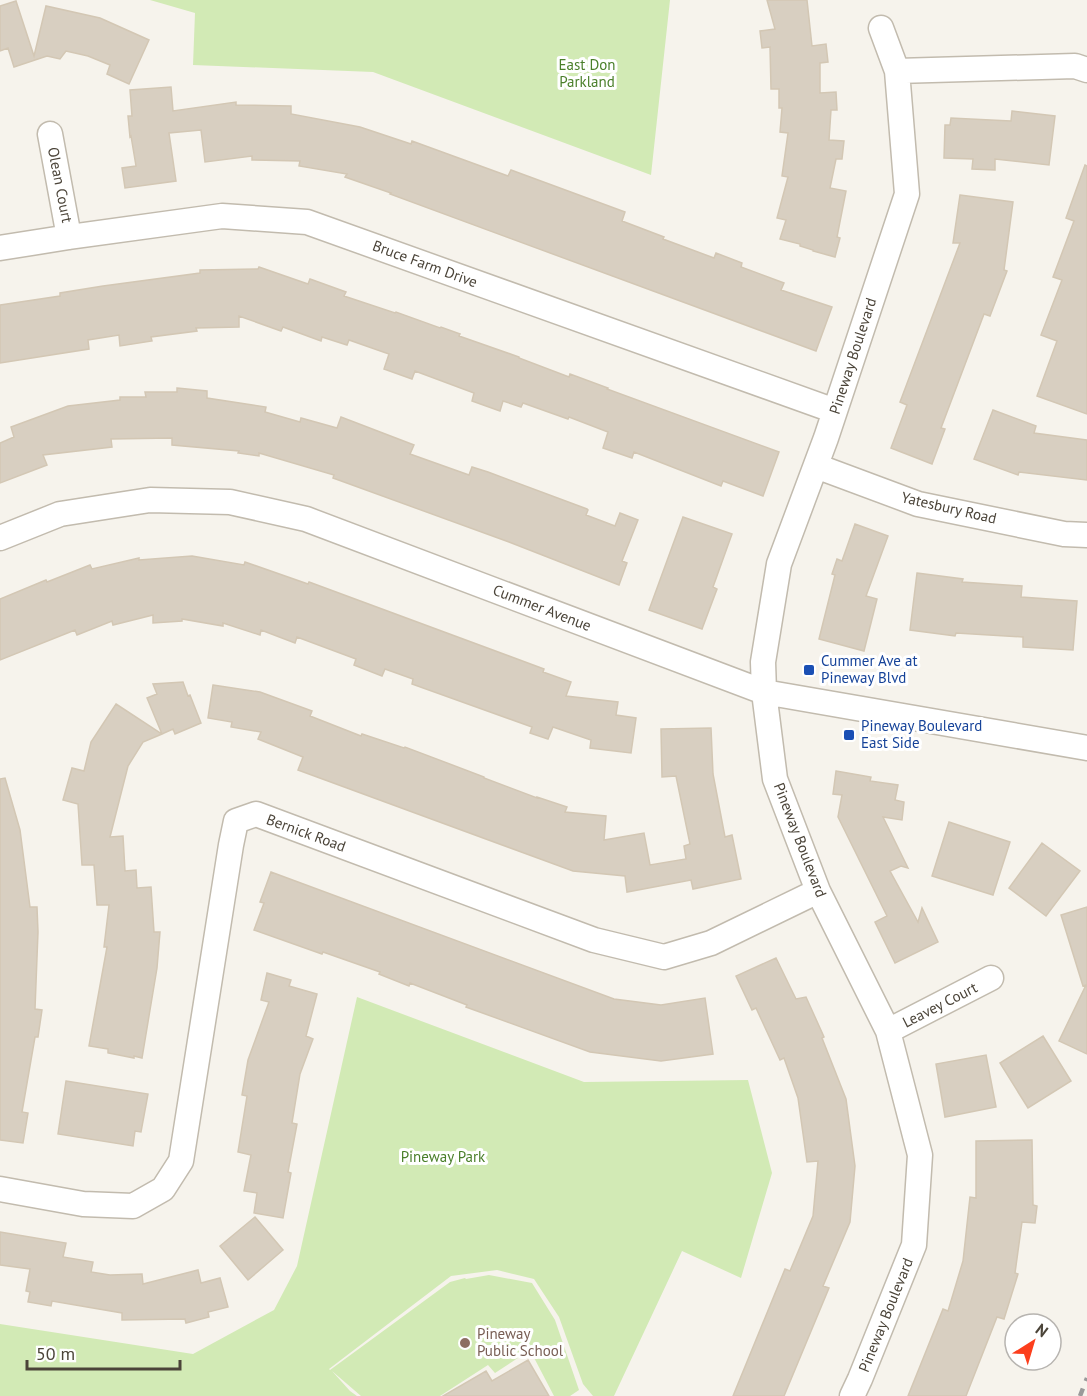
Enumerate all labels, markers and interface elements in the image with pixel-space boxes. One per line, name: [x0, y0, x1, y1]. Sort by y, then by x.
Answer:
park label: East Don Parkland: [559, 55, 615, 91]
street label: Olean Court: [44, 145, 77, 224]
street label: Bruce Farm Drive: [370, 236, 480, 291]
street label: Pineway Boulevard: [825, 295, 880, 417]
street label: Yatesbury Road: [900, 487, 999, 528]
street label: Cummer Avenue: [490, 580, 594, 635]
place label: Cummer Ave at Pineway Blvd: [821, 651, 917, 687]
marker: Cummer Ave at Pineway Blvd: [802, 663, 816, 677]
place label: Pineway Boulevard East Side: [861, 716, 982, 752]
marker: Pineway Boulevard East Side: [842, 728, 856, 742]
street label: Pineway Boulevard: [770, 780, 831, 900]
street label: Bernick Road: [264, 809, 348, 856]
street label: Leavey Court: [899, 978, 980, 1032]
park label: Pineway Park: [401, 1147, 486, 1166]
street label: Pineway Boulevard: [854, 1255, 917, 1375]
north arrow: [1003, 1312, 1063, 1372]
text: N: [1032, 1319, 1052, 1341]
place label: Pineway Public School: [477, 1324, 564, 1360]
scale bar: [27, 1333, 180, 1371]
marker: Pineway Public School: [458, 1336, 472, 1350]
text: 50 m: [36, 1342, 75, 1365]

